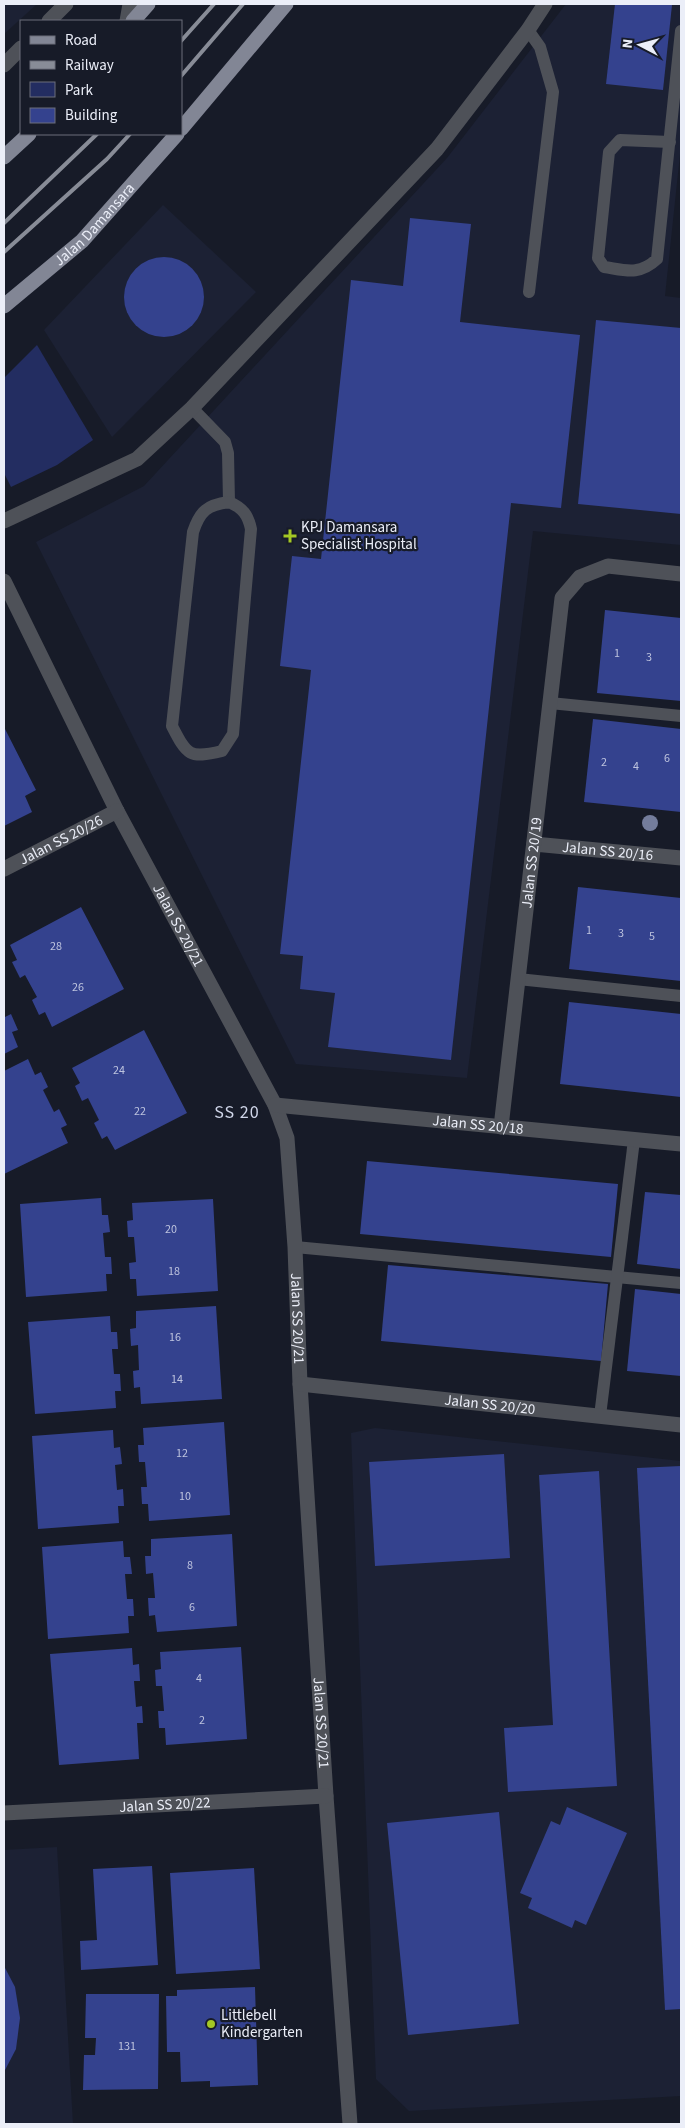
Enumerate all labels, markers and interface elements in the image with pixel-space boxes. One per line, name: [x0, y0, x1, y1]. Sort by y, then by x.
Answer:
legend: [20, 20, 182, 135]
north arrow: [615, 20, 665, 70]
text: Road: [65, 30, 97, 51]
text: N: [618, 38, 638, 49]
text: Railway: [65, 55, 114, 76]
text: Park: [65, 80, 94, 101]
text: Building: [65, 105, 118, 126]
street label: Jalan Damansara: [50, 178, 140, 271]
place label: KPJ Damansara Specialist Hospital: [301, 517, 417, 555]
marker: KPJ Damansara Specialist Hospital: [283, 529, 297, 543]
house number: 1: [614, 645, 620, 662]
house number: 3: [646, 649, 652, 666]
house number: 6: [664, 750, 670, 767]
house number: 2: [601, 754, 607, 771]
house number: 4: [633, 758, 639, 775]
street label: Jalan SS 20/26: [16, 810, 107, 870]
street label: Jalan SS 20/19: [516, 816, 548, 909]
street label: Jalan SS 20/16: [561, 837, 654, 866]
street label: Jalan SS 20/21: [147, 880, 209, 971]
house number: 1: [586, 922, 592, 939]
house number: 3: [618, 925, 624, 942]
house number: 5: [649, 928, 655, 945]
house number: 28: [50, 938, 62, 955]
house number: 26: [72, 979, 84, 996]
house number: 24: [113, 1062, 125, 1079]
district label: SS 20: [214, 1100, 260, 1125]
house number: 22: [134, 1103, 146, 1120]
street label: Jalan SS 20/18: [432, 1110, 524, 1140]
house number: 20: [165, 1221, 177, 1238]
house number: 18: [168, 1263, 180, 1280]
street label: Jalan SS 20/21: [285, 1273, 309, 1365]
house number: 16: [169, 1329, 181, 1346]
house number: 14: [171, 1371, 183, 1388]
street label: Jalan SS 20/20: [443, 1390, 536, 1420]
house number: 12: [176, 1445, 188, 1462]
house number: 10: [179, 1488, 191, 1505]
house number: 8: [187, 1557, 193, 1574]
house number: 6: [189, 1599, 195, 1616]
house number: 4: [196, 1670, 202, 1687]
street label: Jalan SS 20/21: [308, 1677, 334, 1769]
house number: 2: [199, 1712, 205, 1729]
street label: Jalan SS 20/22: [119, 1792, 211, 1818]
place label: Littlebell Kindergarten: [221, 2005, 303, 2043]
marker: Littlebell Kindergarten: [205, 2018, 217, 2030]
house number: 131: [118, 2038, 136, 2055]

